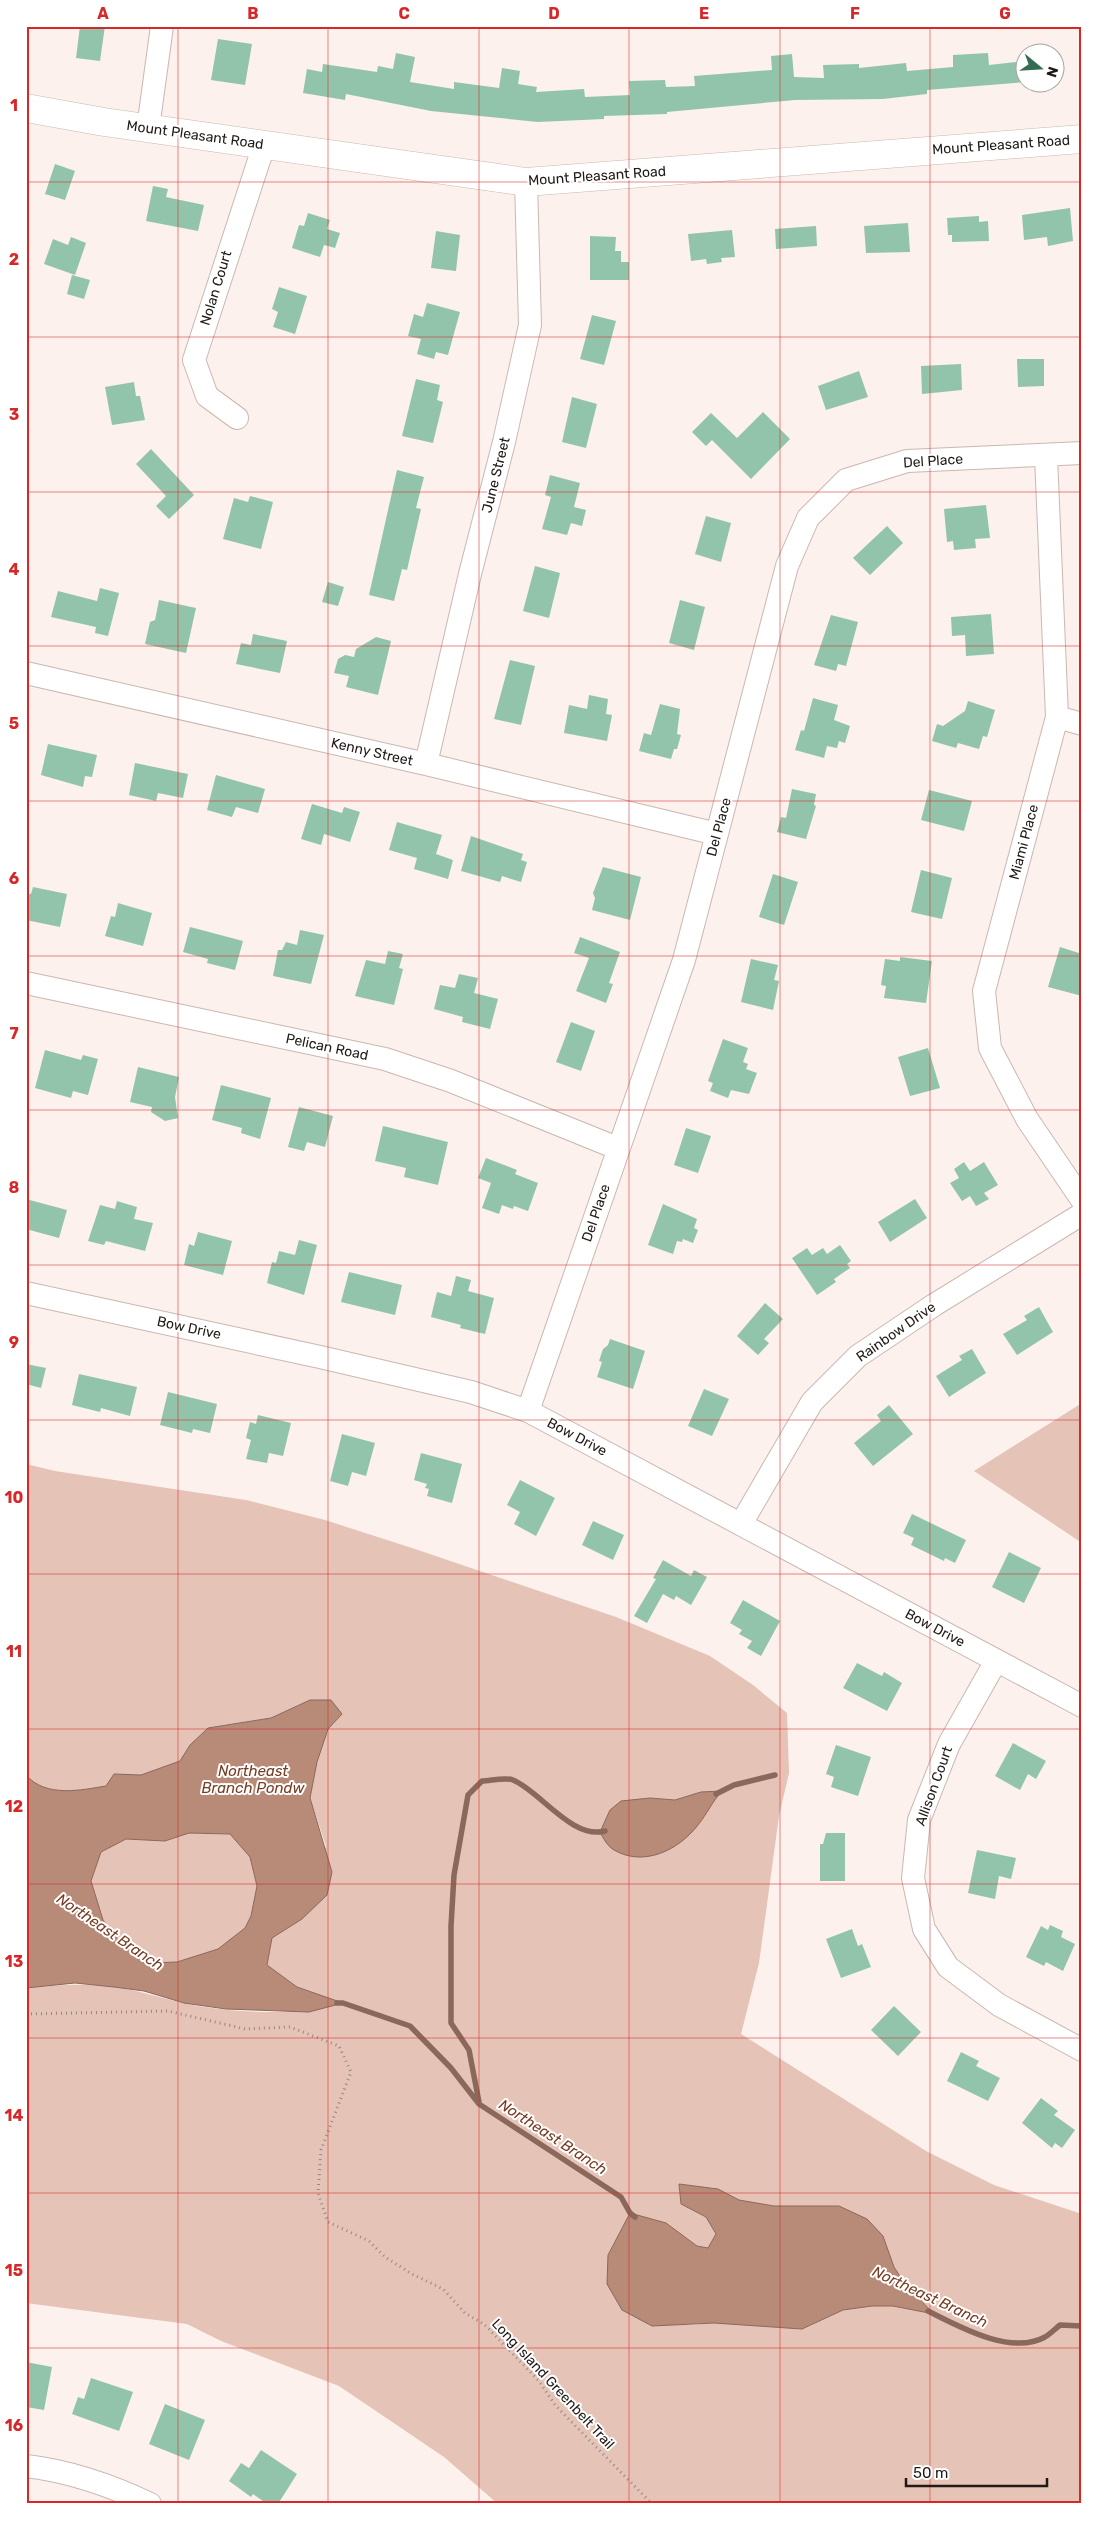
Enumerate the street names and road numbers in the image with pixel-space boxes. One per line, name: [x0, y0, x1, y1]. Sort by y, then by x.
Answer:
street label: Mount Pleasant Road: [125, 117, 265, 153]
street label: Mount Pleasant Road: [931, 132, 1071, 158]
street label: Mount Pleasant Road: [527, 163, 667, 189]
street label: Nolan Court: [197, 248, 236, 327]
street label: June Street: [478, 435, 514, 515]
street label: Del Place: [902, 450, 964, 472]
street label: Kenny Street: [329, 734, 415, 770]
street label: Del Place: [703, 796, 735, 858]
street label: Miami Place: [1006, 802, 1042, 881]
street label: Pelican Road: [284, 1030, 370, 1064]
street label: Del Place: [578, 1182, 614, 1244]
street label: Rainbow Drive: [853, 1298, 939, 1366]
street label: Bow Drive: [155, 1313, 223, 1343]
street label: Bow Drive: [544, 1414, 610, 1460]
street label: Bow Drive: [902, 1605, 968, 1651]
street label: Allison Court: [912, 1743, 956, 1828]
street label: Long Island Greenbelt Trail: [488, 2315, 618, 2453]

